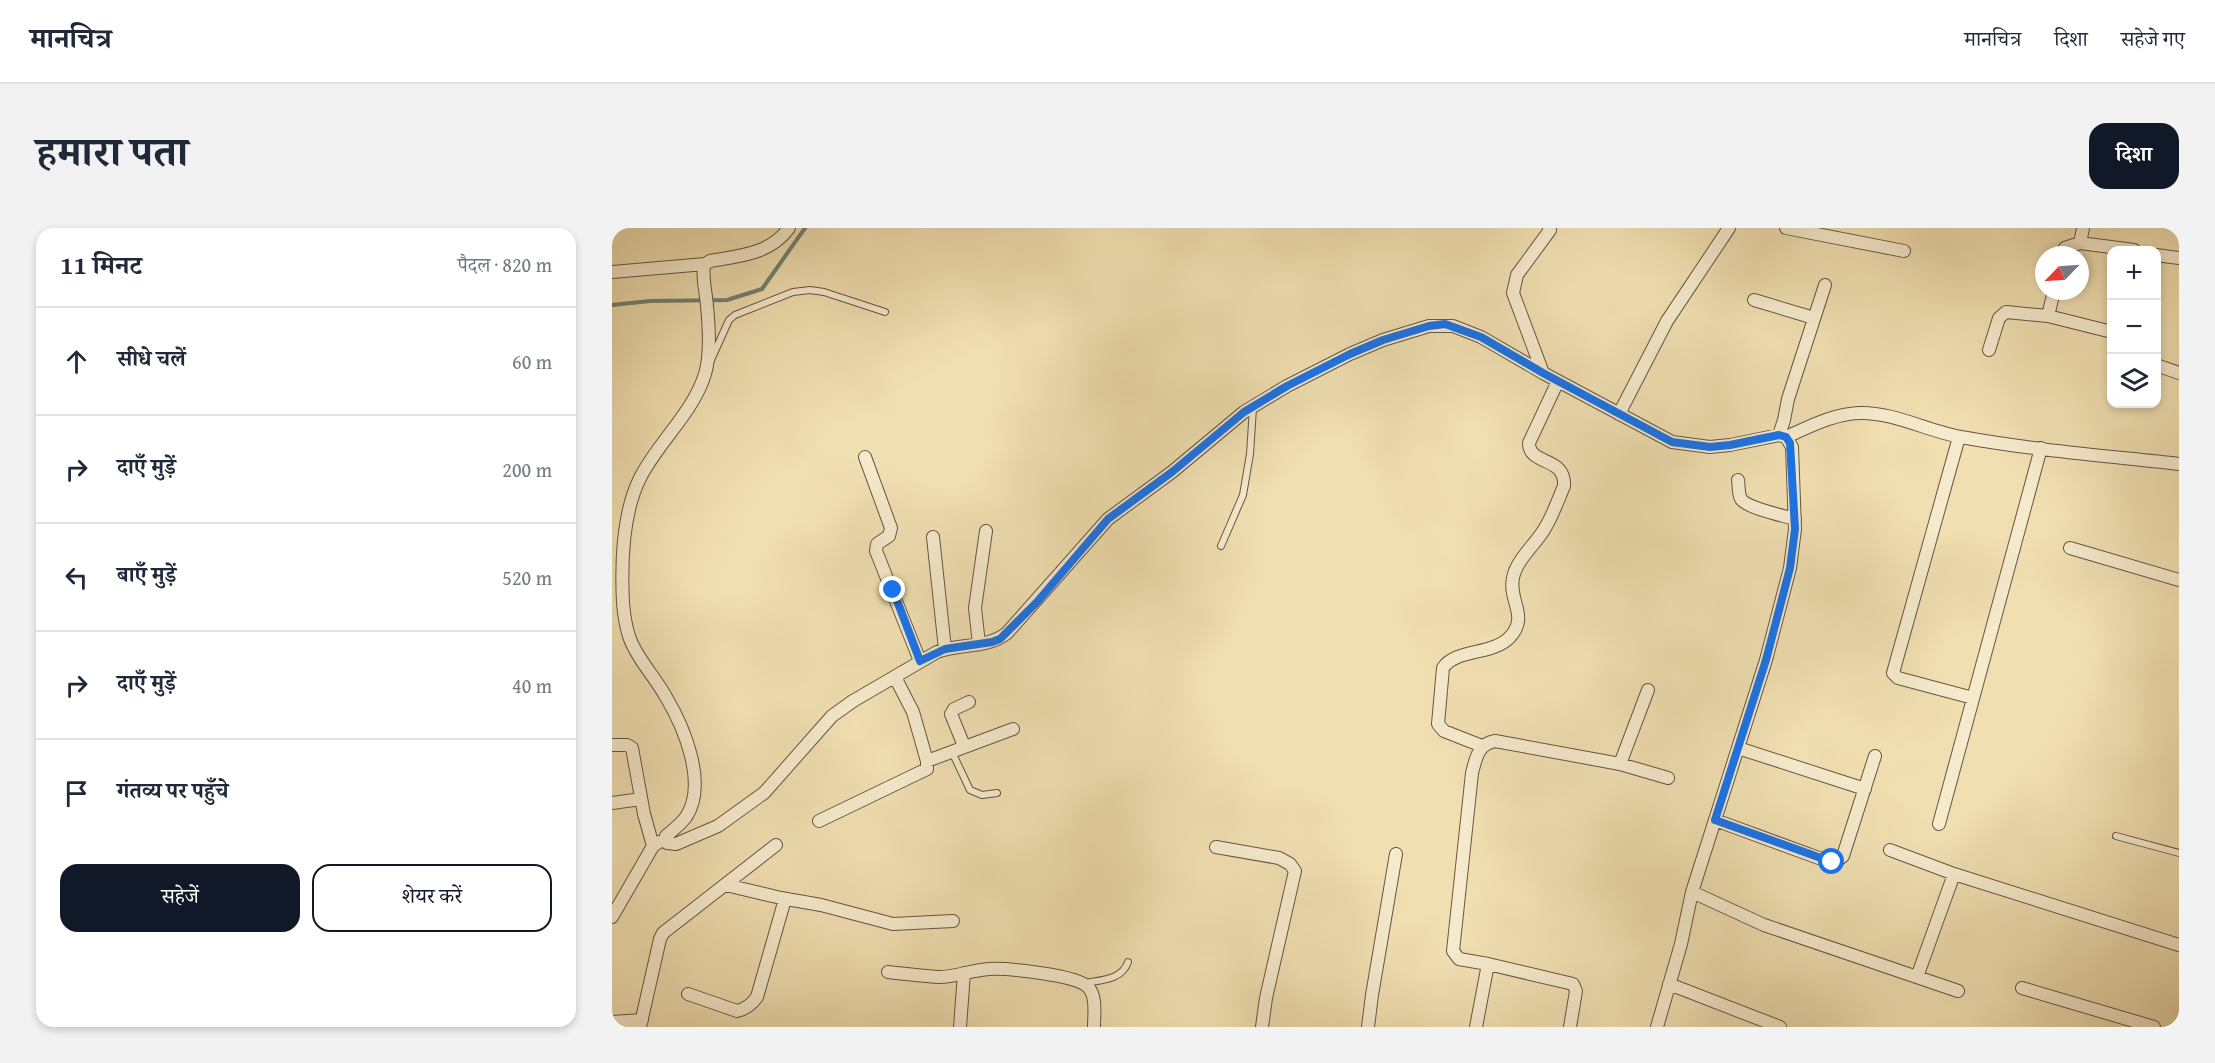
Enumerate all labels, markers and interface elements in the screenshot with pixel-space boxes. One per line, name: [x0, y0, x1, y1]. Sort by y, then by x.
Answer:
text: मानचित्र: [30, 17, 112, 58]
text: मानचित्र: [1964, 23, 2021, 54]
text: दिशा: [2054, 23, 2088, 54]
text: सहेजे गए: [2121, 23, 2185, 54]
text: हमारा पता: [36, 120, 188, 181]
button: दिशा: [2089, 123, 2179, 189]
text: 11 मिनट: [60, 245, 142, 284]
north arrow: [2035, 246, 2089, 300]
map controls: [2107, 246, 2161, 408]
button: +: [2107, 246, 2161, 300]
text: पैदल · 820 m: [458, 250, 552, 279]
button: −: [2107, 300, 2161, 354]
text: सीधे चलें: [117, 342, 186, 374]
icon: ahead: [60, 345, 93, 378]
text: 60 m: [512, 347, 552, 376]
button: layers: [2107, 354, 2161, 408]
text: दाएँ मुड़ें: [117, 450, 176, 482]
icon: right: [60, 453, 93, 486]
text: 200 m: [502, 455, 552, 484]
text: बाएँ मुड़ें: [117, 558, 176, 590]
icon: left: [60, 561, 93, 594]
text: 520 m: [502, 563, 552, 592]
route end: [879, 576, 905, 602]
text: दाएँ मुड़ें: [117, 666, 176, 698]
icon: right: [60, 669, 93, 702]
text: 40 m: [512, 671, 552, 700]
text: गंतव्य पर पहुँचे: [117, 774, 228, 806]
icon: arrive: [60, 777, 93, 810]
route start: [1818, 848, 1844, 874]
button: सहेजें: [60, 864, 300, 932]
button: शेयर करें: [312, 864, 552, 932]

